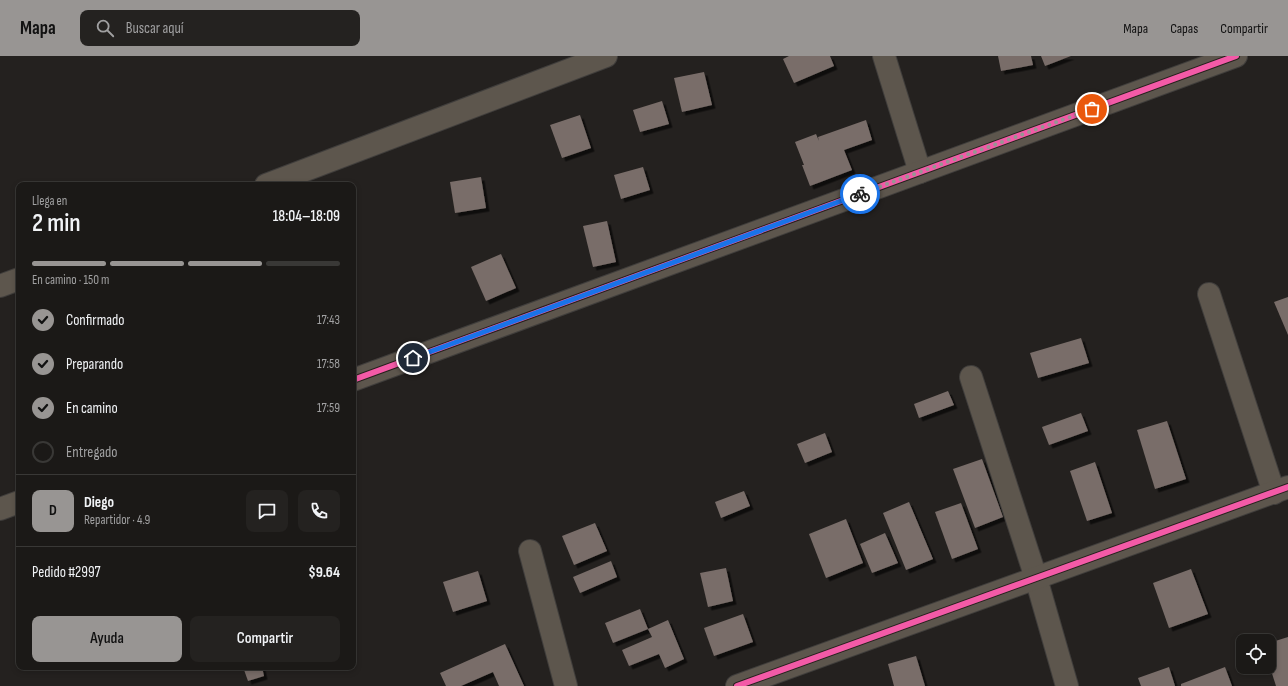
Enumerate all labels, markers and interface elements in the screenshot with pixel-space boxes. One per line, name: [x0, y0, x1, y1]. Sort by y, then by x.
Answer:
search box: [80, 10, 360, 46]
text: Mapa: [20, 17, 56, 40]
icon: search: [94, 17, 116, 39]
text: Buscar aquí: [126, 19, 183, 38]
text: Mapa: [1123, 20, 1148, 37]
text: Capas: [1170, 20, 1198, 37]
text: Compartir: [1220, 20, 1268, 37]
pin: [1075, 92, 1109, 126]
icon: bag: [1081, 98, 1103, 120]
courier: [840, 174, 880, 214]
icon: bike: [849, 183, 871, 205]
text: Llega en: [32, 193, 67, 209]
text: 18:04–18:09: [273, 207, 340, 226]
text: 2 min: [32, 208, 81, 239]
text: En camino · 150 m: [32, 272, 109, 288]
icon: check: [32, 309, 54, 331]
text: Confirmado: [66, 311, 125, 330]
text: 17:43: [317, 312, 340, 328]
pin: [396, 341, 430, 375]
icon: home: [402, 347, 424, 369]
icon: check: [32, 353, 54, 375]
text: Preparando: [66, 355, 123, 374]
text: 17:58: [317, 356, 340, 372]
icon: check: [32, 397, 54, 419]
text: En camino: [66, 399, 118, 418]
text: 17:59: [317, 400, 340, 416]
text: Entregado: [66, 443, 117, 462]
button: chat: [246, 490, 288, 532]
button: phone: [298, 490, 340, 532]
text: Diego: [84, 493, 114, 512]
text: D: [49, 501, 57, 520]
text: Repartidor · 4.9: [84, 512, 150, 528]
text: Pedido #2997: [32, 563, 101, 582]
text: $9.64: [308, 563, 340, 582]
button: Ayuda: [32, 616, 182, 662]
button: Compartir: [190, 616, 340, 662]
map controls: [1236, 634, 1276, 674]
button: locate: [1236, 634, 1276, 674]

